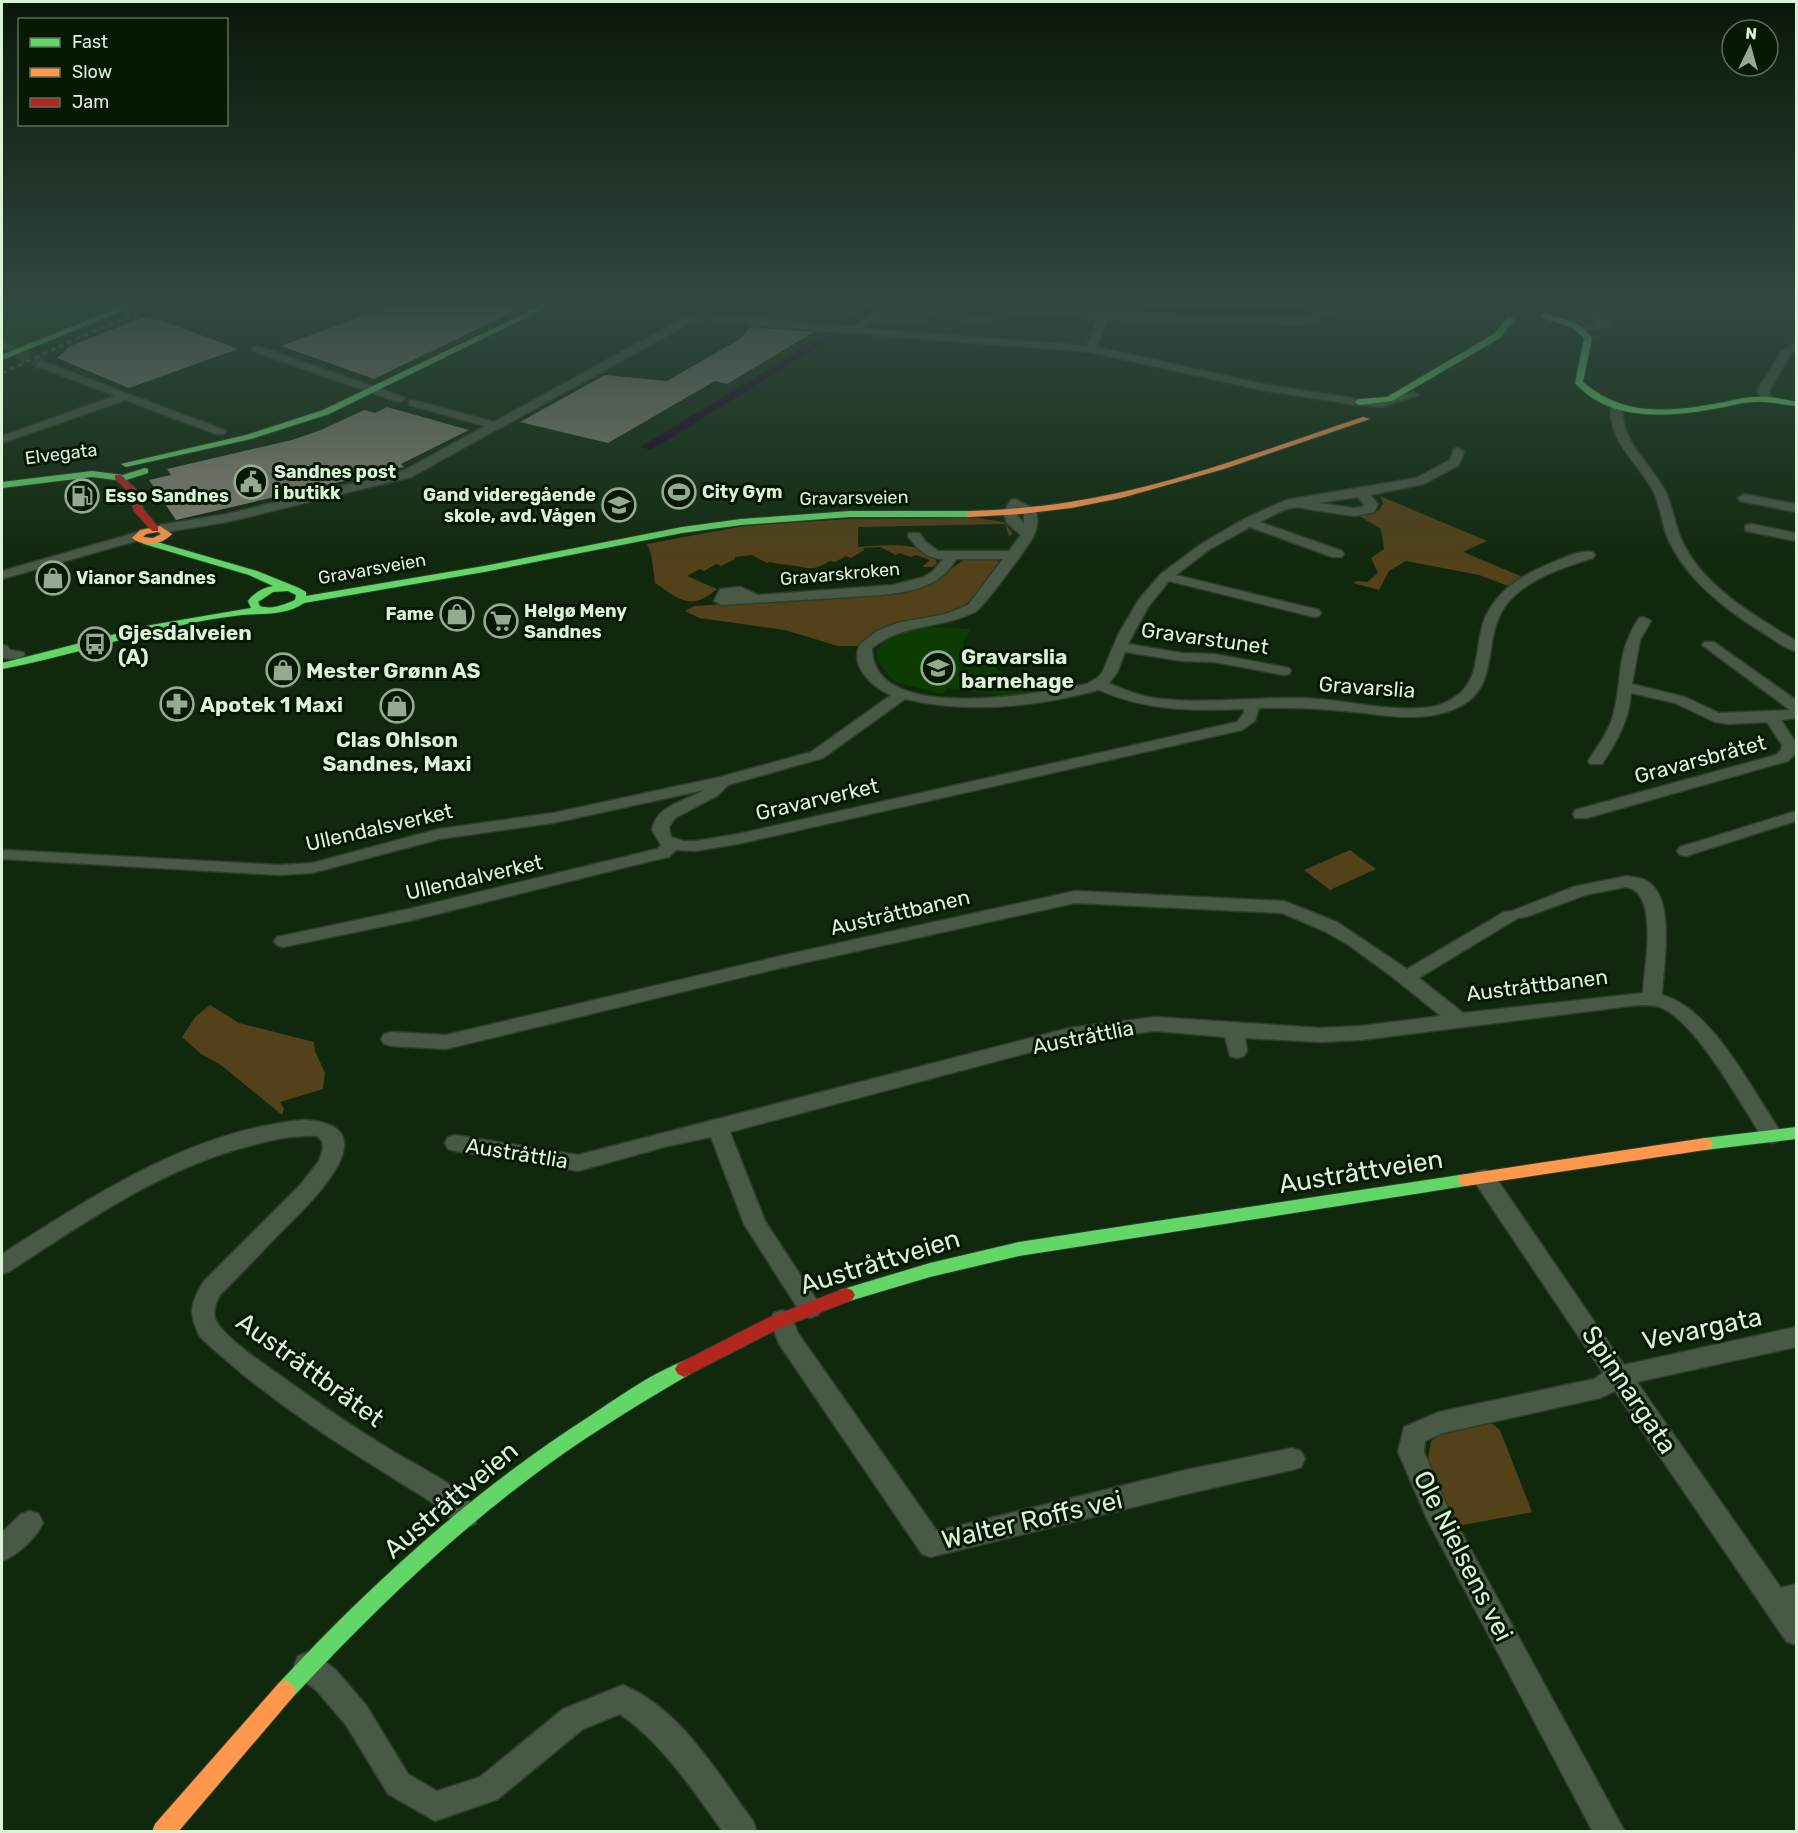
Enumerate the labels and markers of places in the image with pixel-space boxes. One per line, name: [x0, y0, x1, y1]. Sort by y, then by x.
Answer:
place label: Sandnes post i butikk: [274, 461, 396, 504]
public building icon: Sandnes post i butikk: [233, 464, 269, 500]
sports icon: City Gym: [661, 474, 697, 510]
fuel station icon: Esso Sandnes: [64, 478, 100, 514]
place label: City Gym: [702, 481, 783, 503]
place label: Gand videregående skole, avd. Vågen: [423, 484, 596, 527]
place label: Esso Sandnes: [105, 485, 229, 507]
school or university icon: Gand videregående skole, avd. Vågen: [601, 487, 637, 523]
shop icon: Vianor Sandnes: [35, 560, 71, 596]
place label: Vianor Sandnes: [76, 567, 216, 589]
shop icon: Fame: [439, 596, 475, 632]
place label: Helgø Meny Sandnes: [524, 600, 627, 643]
place label: Fame: [385, 603, 434, 625]
supermarket icon: Helgø Meny Sandnes: [483, 603, 519, 639]
place label: Gjesdalveien (A): [118, 620, 252, 669]
bus stop icon: Gjesdalveien (A): [77, 626, 113, 662]
place label: Gravarslia barnehage: [961, 644, 1074, 693]
school or university icon: Gravarslia barnehage: [920, 650, 956, 686]
shop icon: Mester Grønn AS: [265, 652, 301, 688]
place label: Mester Grønn AS: [306, 658, 480, 683]
pharmacy icon: Apotek 1 Maxi: [159, 686, 195, 722]
shop icon: Clas Ohlson Sandnes, Maxi: [379, 688, 415, 724]
place label: Apotek 1 Maxi: [200, 692, 343, 717]
place label: Clas Ohlson Sandnes, Maxi: [322, 727, 472, 776]

